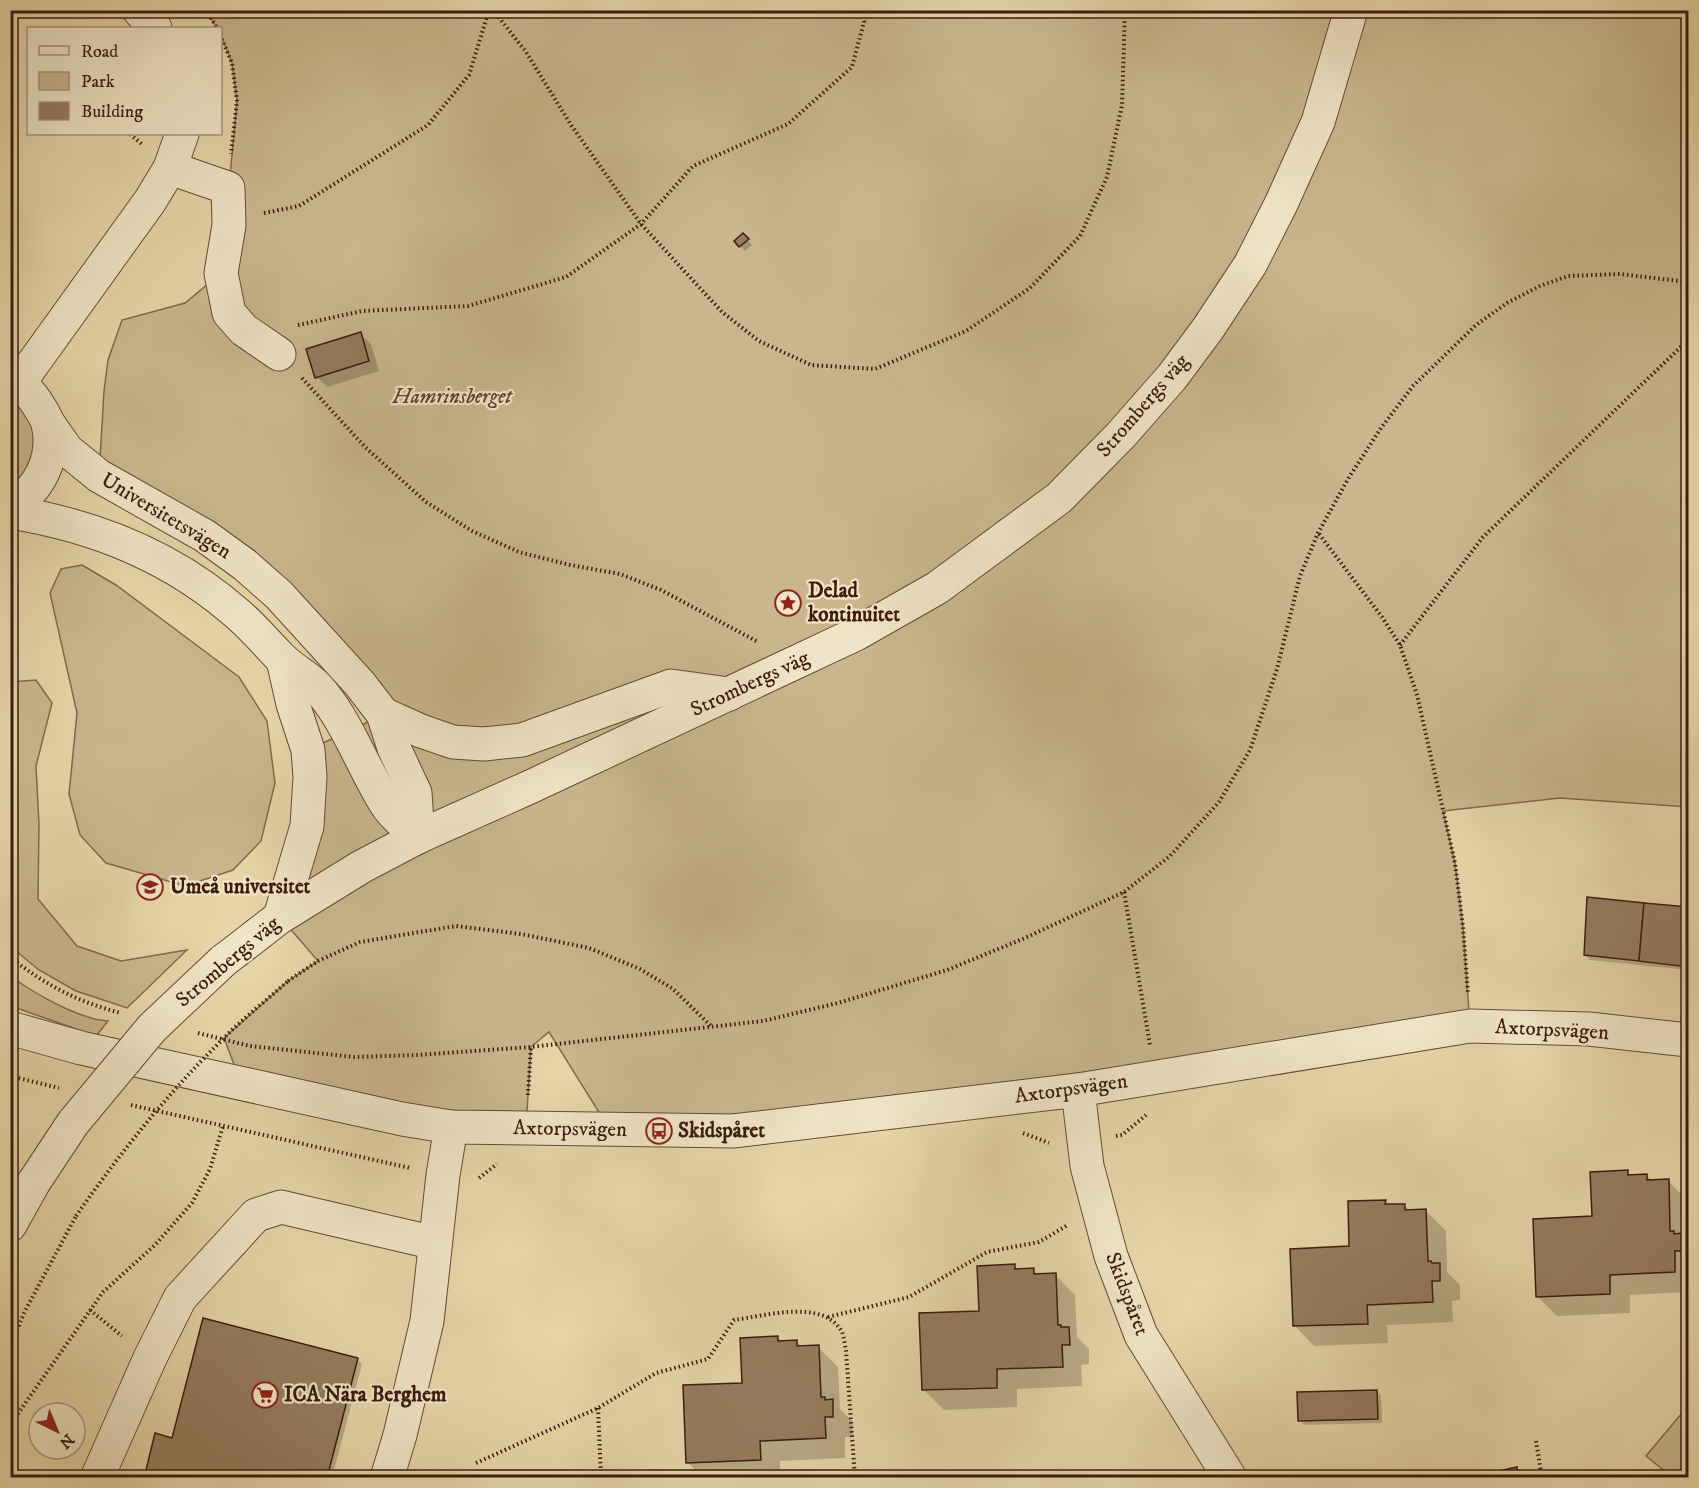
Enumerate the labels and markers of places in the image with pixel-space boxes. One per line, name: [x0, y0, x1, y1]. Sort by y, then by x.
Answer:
place label: Delad kontinuitet: [807, 578, 900, 628]
place icon: Delad kontinuitet: [773, 588, 803, 618]
school or university icon: Umeå universitet: [135, 872, 165, 902]
place label: Umeå universitet: [170, 874, 311, 900]
bus stop icon: Skidspåret: [644, 1116, 674, 1146]
place label: Skidspåret: [678, 1118, 765, 1144]
supermarket icon: ICA Nära Berghem: [250, 1380, 280, 1410]
place label: ICA Nära Berghem: [284, 1382, 447, 1408]

